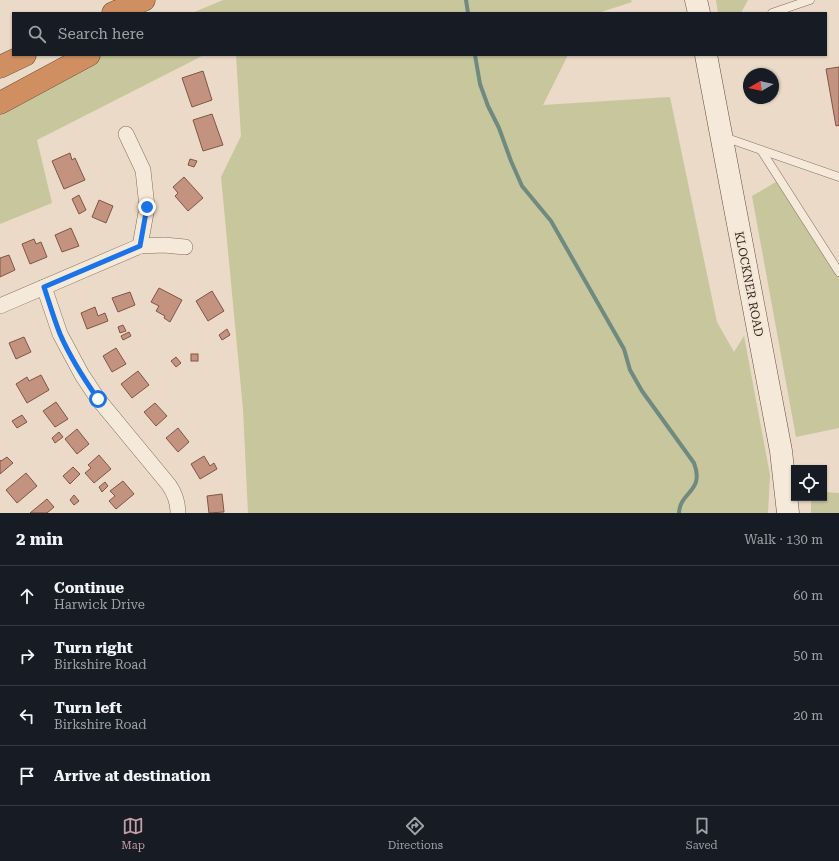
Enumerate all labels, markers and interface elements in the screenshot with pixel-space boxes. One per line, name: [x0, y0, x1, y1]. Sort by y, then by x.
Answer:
search box: [12, 12, 827, 56]
icon: search: [26, 23, 48, 45]
text: Search here: [58, 25, 144, 43]
north arrow: [743, 68, 779, 104]
route end: [138, 198, 156, 216]
street label: KLOCKNER ROAD: [732, 230, 766, 338]
route start: [89, 390, 107, 408]
map controls: [791, 465, 827, 501]
button: locate: [791, 465, 827, 501]
text: 2 min: [16, 529, 63, 549]
text: Walk · 130 m: [744, 532, 823, 547]
text: Continue: [54, 579, 124, 597]
icon: ahead: [16, 585, 38, 607]
text: 60 m: [793, 588, 823, 603]
text: Harwick Drive: [54, 597, 145, 612]
text: Turn right: [54, 639, 133, 657]
icon: right: [16, 645, 38, 667]
text: 50 m: [793, 648, 823, 663]
text: Birkshire Road: [54, 657, 147, 672]
text: Turn left: [54, 699, 122, 717]
icon: left: [16, 705, 38, 727]
text: 20 m: [793, 708, 823, 723]
text: Birkshire Road: [54, 717, 147, 732]
icon: arrive: [16, 765, 38, 787]
text: Arrive at destination: [54, 767, 210, 785]
tab: Map: [121, 815, 145, 852]
tab: Directions: [388, 815, 443, 852]
tab: Saved: [686, 815, 718, 852]

